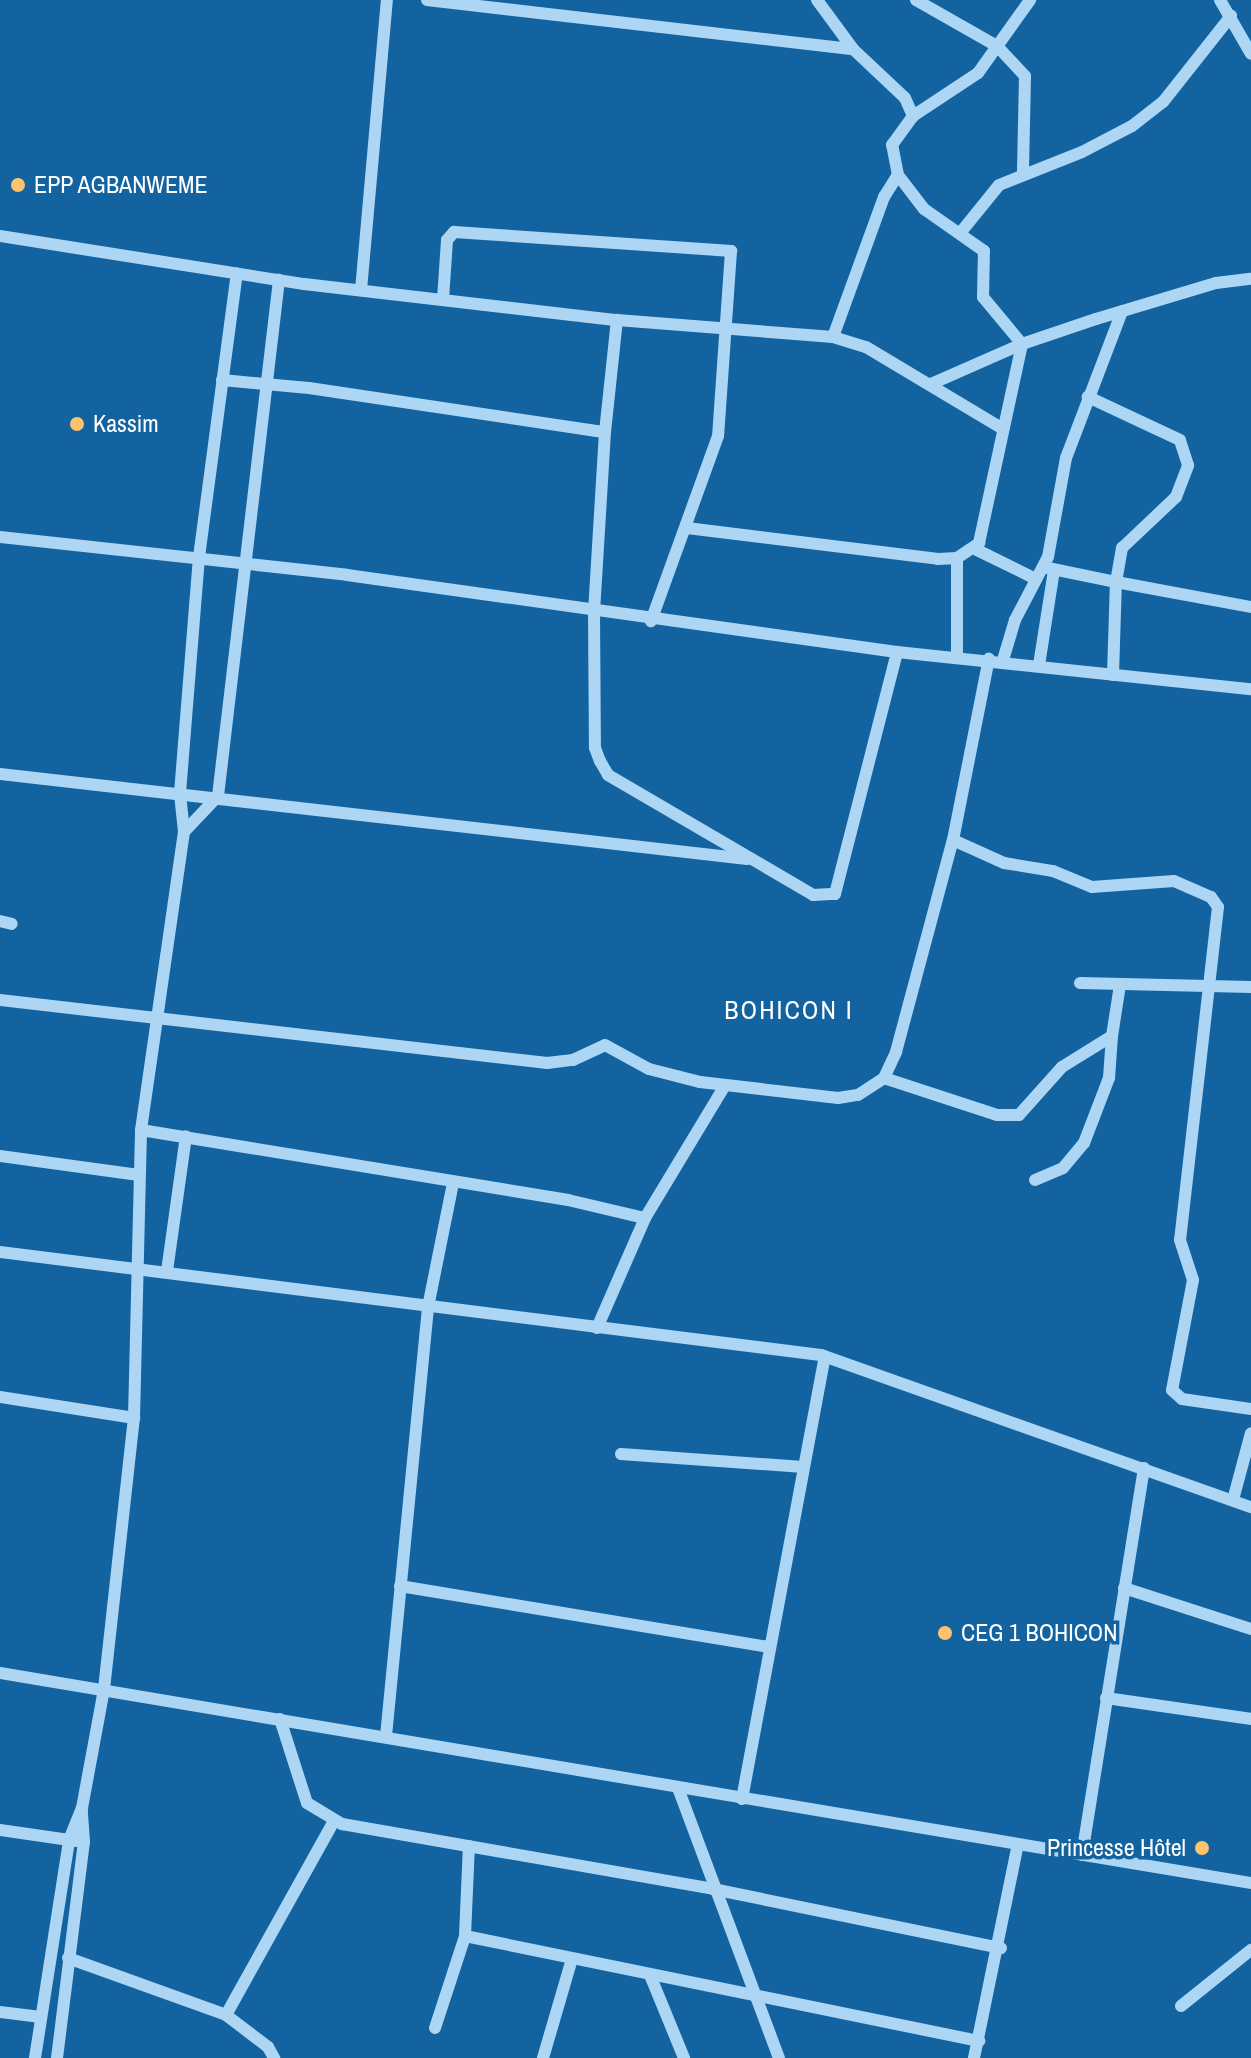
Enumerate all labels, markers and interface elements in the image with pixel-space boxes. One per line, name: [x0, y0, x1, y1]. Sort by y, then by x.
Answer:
place label: EPP AGBANWEME: [34, 171, 209, 199]
marker: EPP AGBANWEME: [9, 176, 27, 194]
place label: Kassim: [93, 410, 159, 438]
marker: Kassim: [68, 415, 86, 433]
district label: BOHICON I: [724, 994, 854, 1026]
place label: CEG 1 BOHICON: [961, 1619, 1117, 1647]
marker: CEG 1 BOHICON: [936, 1624, 954, 1642]
place label: Princesse Hôtel: [1047, 1834, 1186, 1862]
marker: Princesse Hôtel: [1193, 1839, 1211, 1857]

